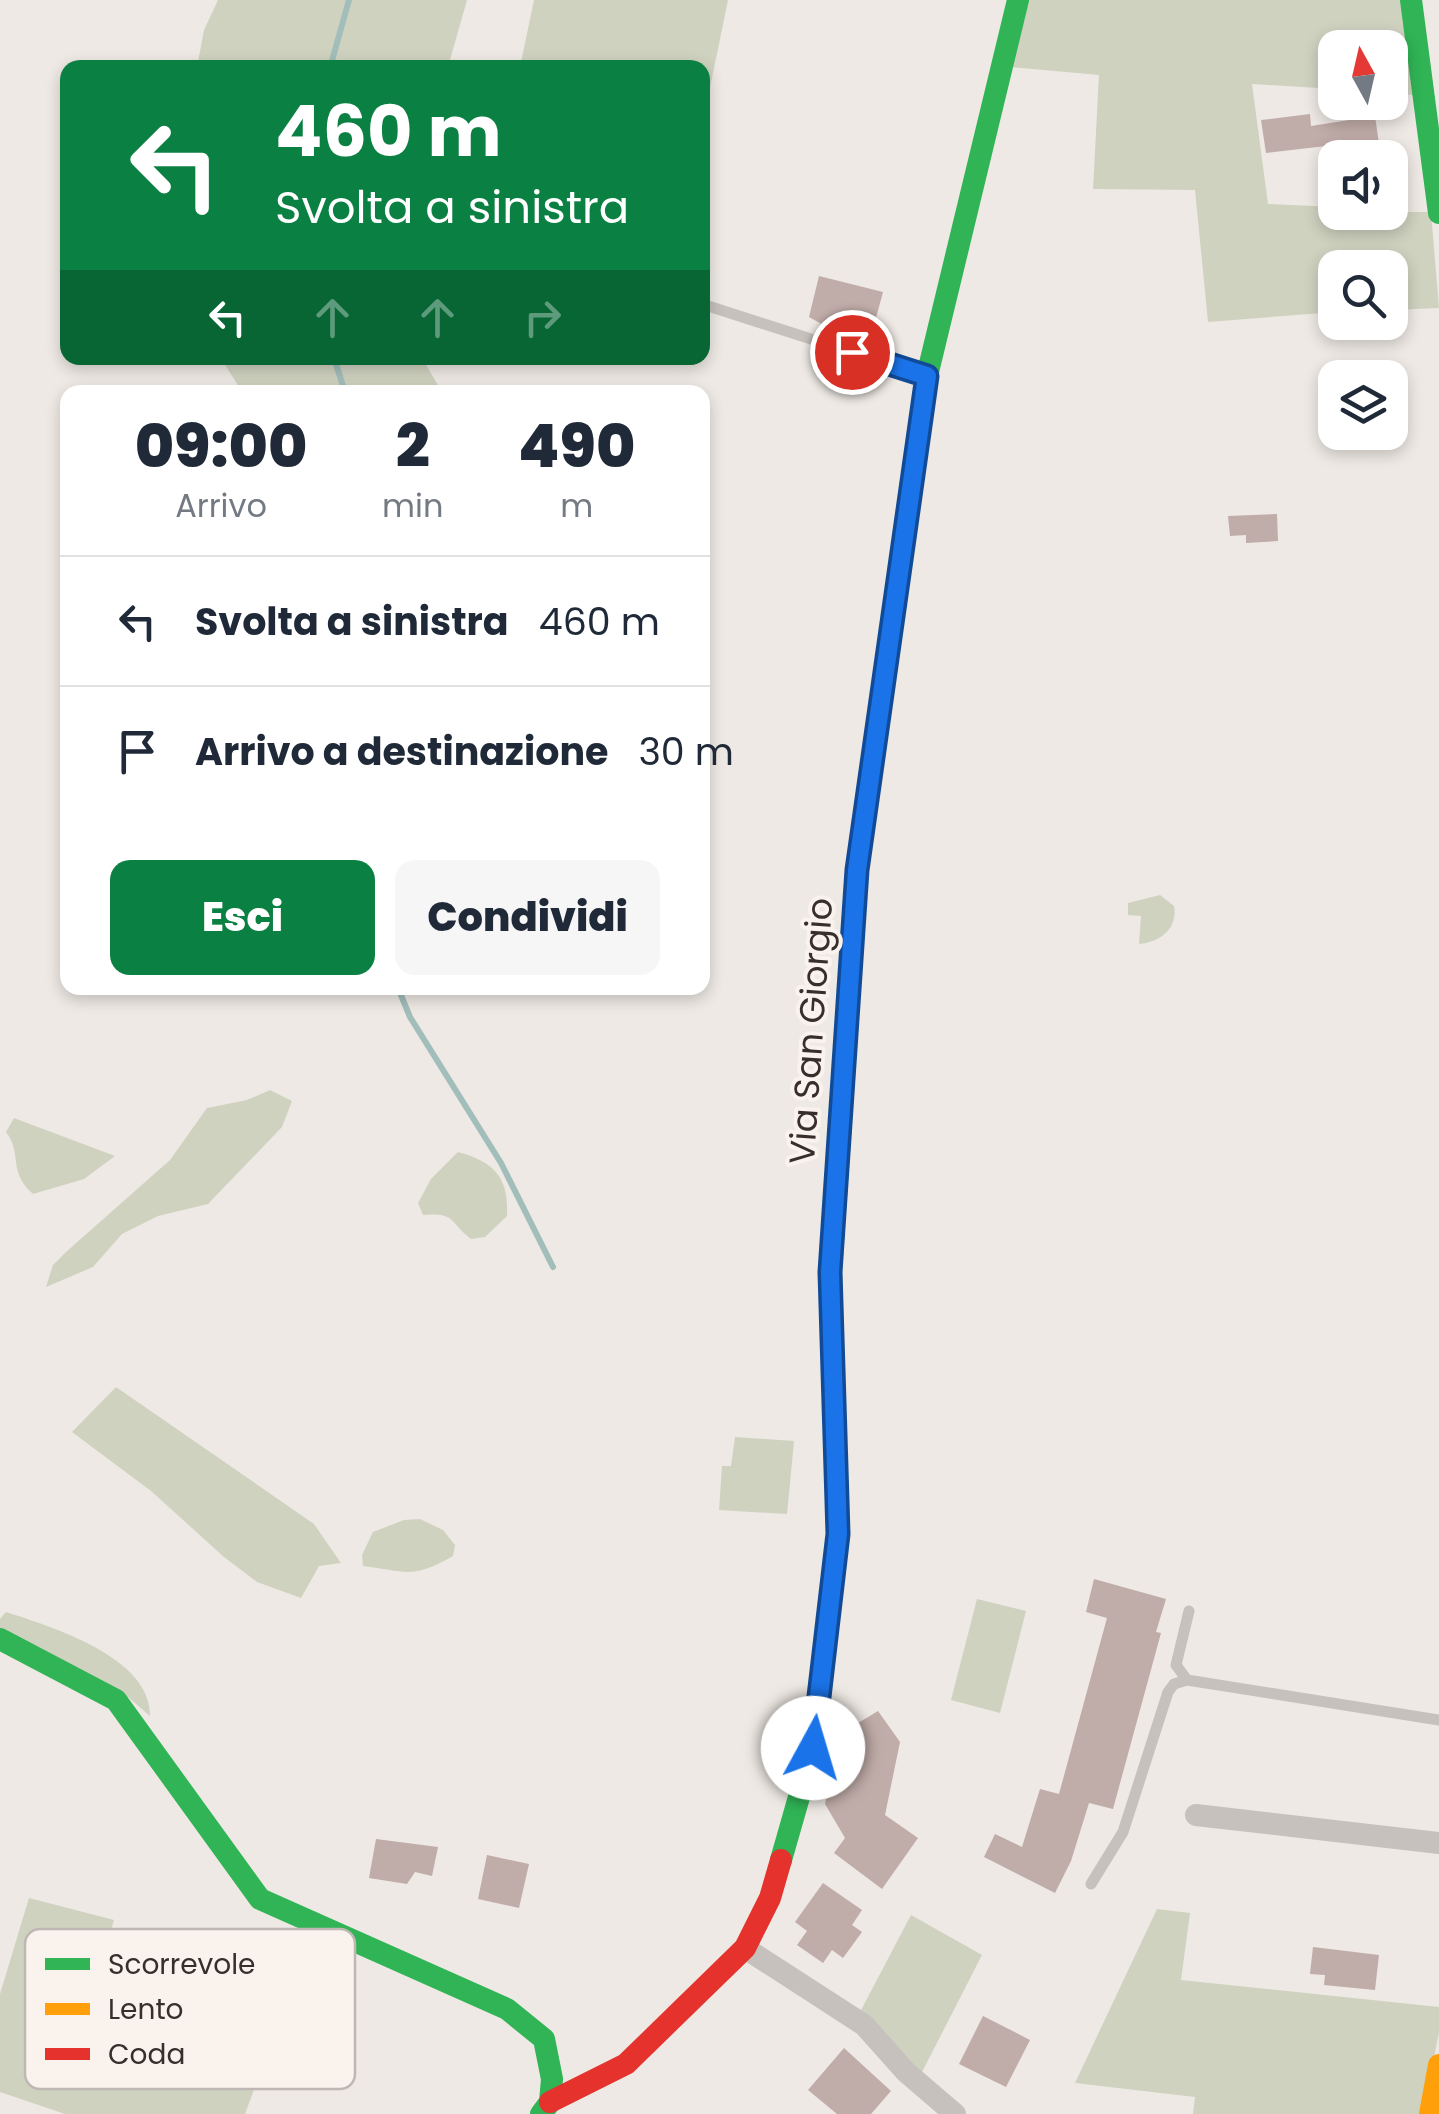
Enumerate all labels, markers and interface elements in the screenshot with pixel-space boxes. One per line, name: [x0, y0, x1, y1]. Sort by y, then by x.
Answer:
north arrow: [1318, 30, 1408, 120]
map controls: [1318, 30, 1408, 450]
text: 460 m: [275, 82, 502, 181]
icon: left: [110, 100, 240, 230]
button: sound: [1318, 140, 1408, 230]
text: Svolta a sinistra: [275, 176, 629, 239]
button: search: [1318, 250, 1408, 340]
icon: left: [200, 290, 255, 345]
icon: ahead: [305, 290, 360, 345]
icon: ahead: [410, 290, 465, 345]
icon: right: [515, 290, 570, 345]
pin: [810, 310, 895, 395]
icon: arrive: [825, 325, 880, 380]
button: layers: [1318, 360, 1408, 450]
text: 09:00: [135, 404, 307, 488]
text: 2: [396, 404, 430, 488]
text: 490: [518, 404, 635, 488]
text: Arrivo: [175, 483, 267, 528]
text: min: [382, 483, 443, 528]
text: m: [560, 483, 593, 528]
icon: left: [110, 594, 165, 649]
text: Svolta a sinistra: [195, 595, 509, 648]
text: 460 m: [539, 595, 660, 648]
icon: arrive: [110, 724, 165, 779]
text: Arrivo a destinazione: [195, 725, 608, 778]
text: 30 m: [638, 725, 734, 778]
button: Esci: [110, 860, 375, 975]
button: Condividi: [395, 860, 660, 975]
street label: Via San Giorgio: [777, 896, 844, 1166]
position arrow: [761, 1696, 865, 1800]
legend: [25, 1929, 355, 2089]
text: Scorrevole: [108, 1945, 255, 1984]
text: Lento: [108, 1990, 184, 2029]
text: Coda: [108, 2035, 185, 2074]

